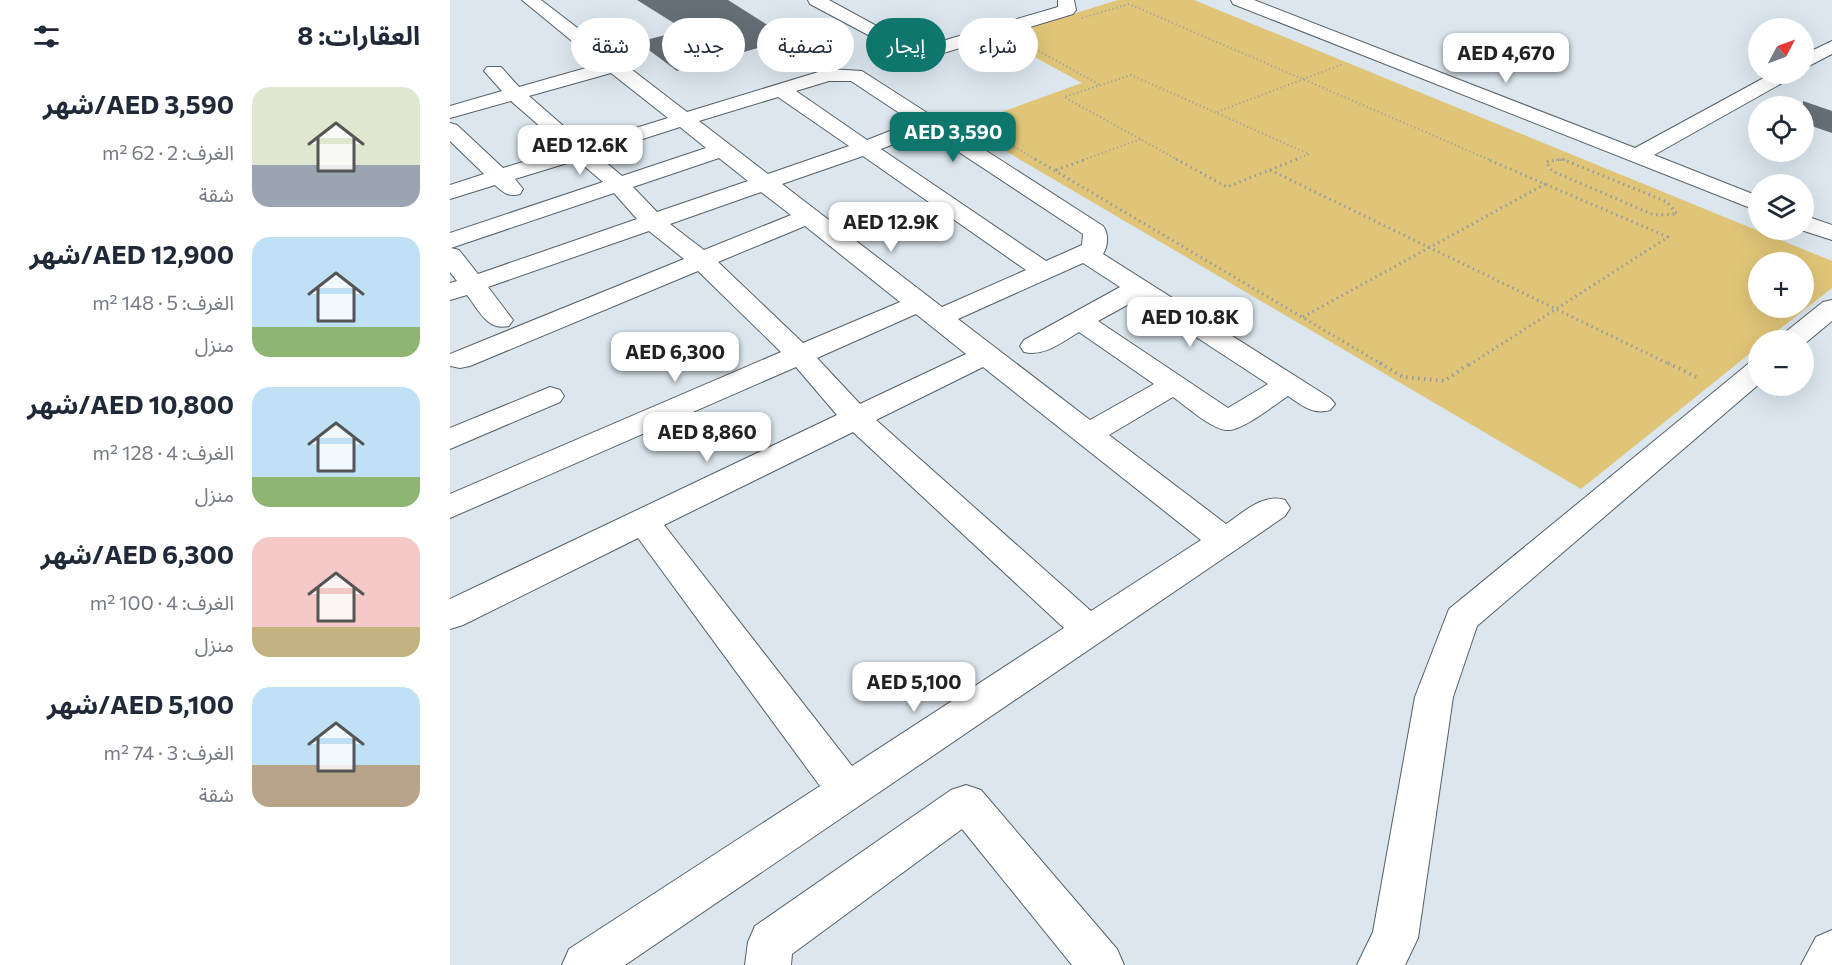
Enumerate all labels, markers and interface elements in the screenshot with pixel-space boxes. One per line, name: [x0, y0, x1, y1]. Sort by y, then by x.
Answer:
chip: شقة: [571, 18, 650, 72]
chip: جديد: [662, 18, 745, 72]
chip: تصفية: [757, 18, 854, 72]
chip: إيجار: [866, 18, 946, 72]
chip: شراء: [958, 18, 1038, 72]
north arrow: [1748, 18, 1814, 84]
map controls: [1748, 18, 1814, 396]
text: العقارات: 8: [297, 19, 420, 50]
icon: filters: [30, 20, 63, 53]
pin: AED 4,670: [1437, 33, 1575, 84]
text: AED 4,670: [1457, 40, 1555, 64]
text: AED 3,590/شهر: [43, 88, 234, 119]
button: locate: [1748, 96, 1814, 162]
icon: home: [300, 111, 372, 183]
pin: AED 3,590: [884, 112, 1022, 163]
text: AED 3,590: [904, 119, 1002, 143]
pin: AED 12.6K: [511, 125, 649, 176]
text: AED 12.6K: [532, 132, 628, 156]
text: الغرف: 2 · 62 m²: [102, 140, 234, 164]
button: layers: [1748, 174, 1814, 240]
text: شقة: [199, 182, 234, 206]
pin: AED 12.9K: [822, 202, 960, 253]
text: AED 12.9K: [843, 209, 939, 233]
text: AED 12,900/شهر: [29, 238, 234, 269]
button: +: [1748, 252, 1814, 318]
icon: home: [300, 261, 372, 333]
text: الغرف: 5 · 148 m²: [92, 290, 234, 314]
pin: AED 10.8K: [1121, 297, 1259, 348]
text: AED 10.8K: [1141, 304, 1239, 328]
button: −: [1748, 330, 1814, 396]
text: منزل: [195, 332, 234, 356]
pin: AED 6,300: [606, 332, 744, 383]
text: AED 6,300: [625, 339, 725, 363]
text: AED 10,800/شهر: [27, 388, 234, 419]
icon: home: [300, 411, 372, 483]
pin: AED 8,860: [638, 412, 776, 463]
text: AED 8,860: [657, 419, 757, 443]
text: الغرف: 4 · 128 m²: [93, 440, 234, 464]
text: منزل: [195, 482, 234, 506]
text: AED 6,300/شهر: [41, 538, 234, 569]
icon: home: [300, 561, 372, 633]
text: الغرف: 4 · 100 m²: [90, 590, 234, 614]
text: منزل: [195, 632, 234, 656]
pin: AED 5,100: [845, 662, 983, 713]
text: AED 5,100: [866, 669, 962, 693]
text: AED 5,100/شهر: [47, 688, 234, 719]
icon: home: [300, 711, 372, 783]
text: الغرف: 3 · 74 m²: [104, 740, 234, 764]
text: شقة: [199, 782, 234, 806]

